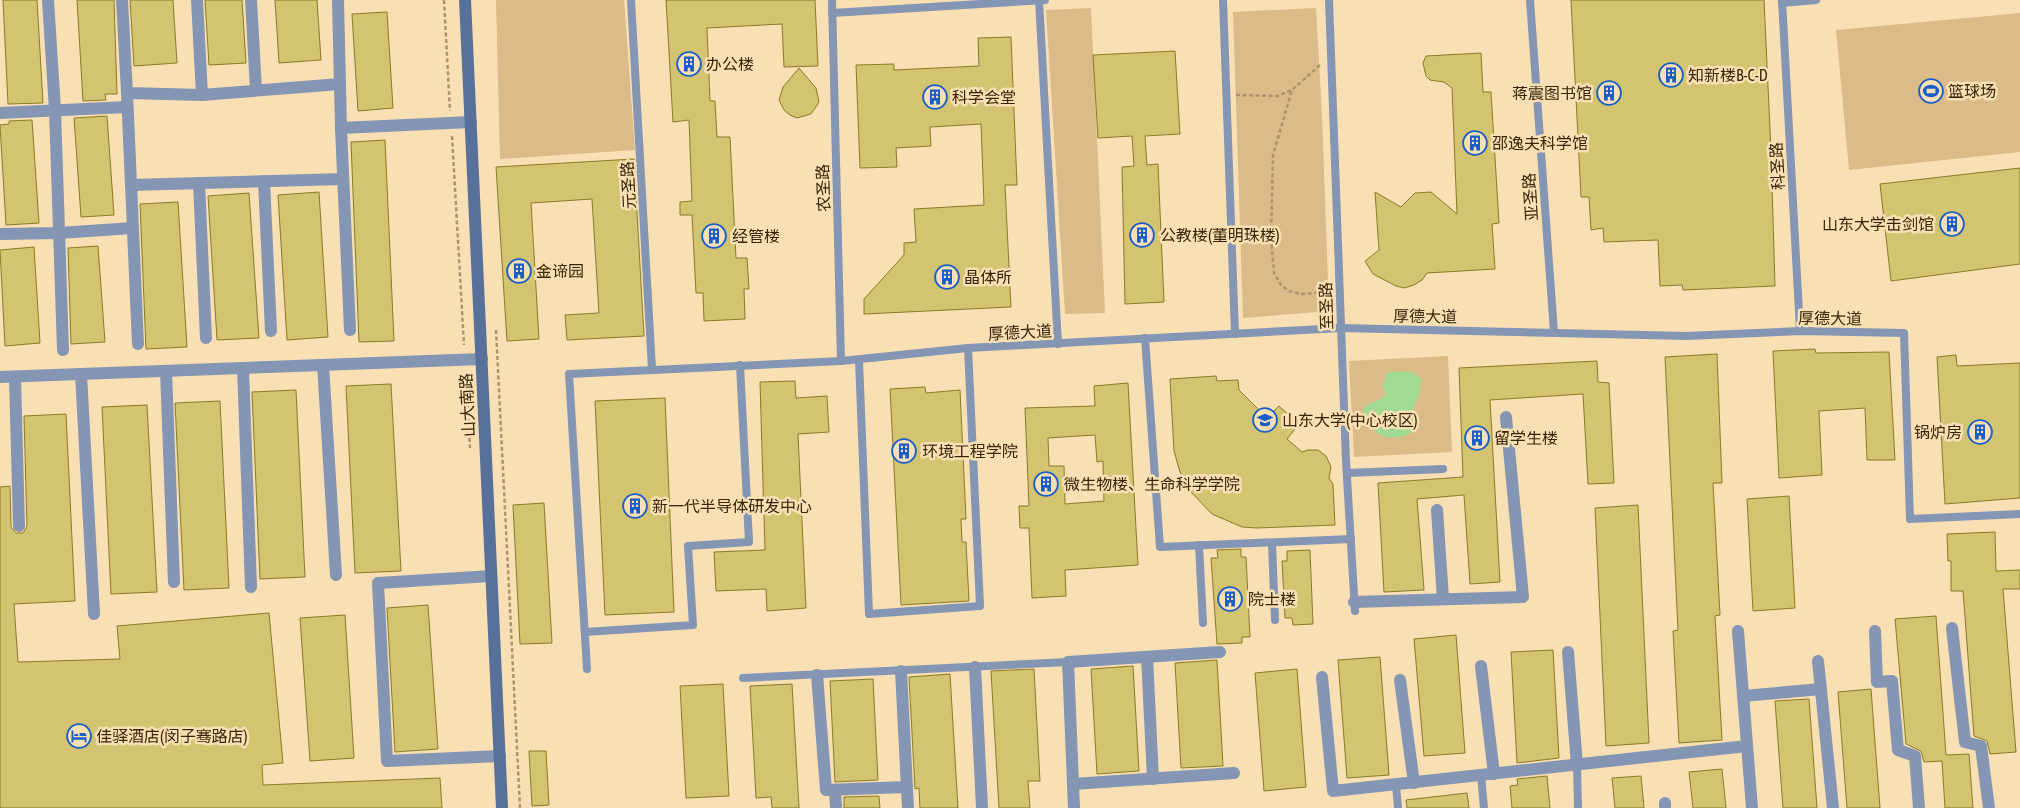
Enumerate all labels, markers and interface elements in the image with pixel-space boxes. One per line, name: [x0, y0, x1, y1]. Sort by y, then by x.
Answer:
building icon: 办公楼: [676, 51, 702, 77]
place label: 办公楼: [706, 55, 754, 73]
building icon: 知新楼B-C-D: [1658, 62, 1684, 88]
place label: 知新楼B-C-D: [1688, 66, 1768, 84]
sports icon: 篮球场: [1918, 78, 1944, 104]
building icon: 蒋震图书馆: [1596, 80, 1622, 106]
place label: 篮球场: [1948, 82, 1996, 100]
building icon: 科学会堂: [922, 84, 948, 110]
place label: 蒋震图书馆: [1512, 84, 1592, 102]
place label: 科学会堂: [952, 88, 1016, 106]
building icon: 邵逸夫科学馆: [1462, 130, 1488, 156]
place label: 邵逸夫科学馆: [1492, 134, 1588, 152]
street label: 科圣路: [1767, 142, 1787, 190]
street label: 元圣路: [618, 161, 638, 209]
street label: 农圣路: [813, 164, 833, 212]
street label: 亚圣路: [1519, 172, 1541, 222]
building icon: 山东大学击剑馆: [1939, 211, 1965, 237]
place label: 山东大学击剑馆: [1822, 215, 1934, 233]
building icon: 公教楼(董明珠楼): [1129, 222, 1155, 248]
building icon: 经管楼: [701, 223, 727, 249]
place label: 公教楼(董明珠楼): [1160, 226, 1280, 245]
place label: 经管楼: [732, 227, 780, 245]
building icon: 金谛园: [506, 258, 532, 284]
place label: 金谛园: [536, 262, 584, 280]
building icon: 晶体所: [934, 264, 960, 290]
place label: 晶体所: [964, 268, 1012, 286]
street label: 至圣路: [1316, 282, 1336, 330]
street label: 厚德大道: [1393, 306, 1457, 326]
street label: 厚德大道: [1798, 308, 1862, 328]
street label: 厚德大道: [988, 321, 1052, 343]
street label: 山大南路: [456, 373, 478, 437]
school or university icon: 山东大学(中心校区): [1252, 407, 1278, 433]
place label: 山东大学(中心校区): [1282, 411, 1418, 430]
building icon: 锅炉房: [1967, 419, 1993, 445]
place label: 锅炉房: [1914, 423, 1962, 441]
building icon: 留学生楼: [1464, 425, 1490, 451]
place label: 留学生楼: [1494, 429, 1558, 447]
building icon: 环境工程学院: [891, 438, 917, 464]
place label: 环境工程学院: [922, 442, 1018, 460]
building icon: 微生物楼、生命科学学院: [1033, 471, 1059, 497]
place label: 微生物楼、生命科学学院: [1064, 475, 1240, 493]
building icon: 新一代半导体研发中心: [622, 493, 648, 519]
place label: 新一代半导体研发中心: [652, 497, 812, 515]
building icon: 院士楼: [1217, 586, 1243, 612]
place label: 院士楼: [1248, 590, 1296, 608]
hotel icon: 佳驿酒店(闵子骞路店): [66, 723, 92, 749]
place label: 佳驿酒店(闵子骞路店): [96, 727, 248, 746]

